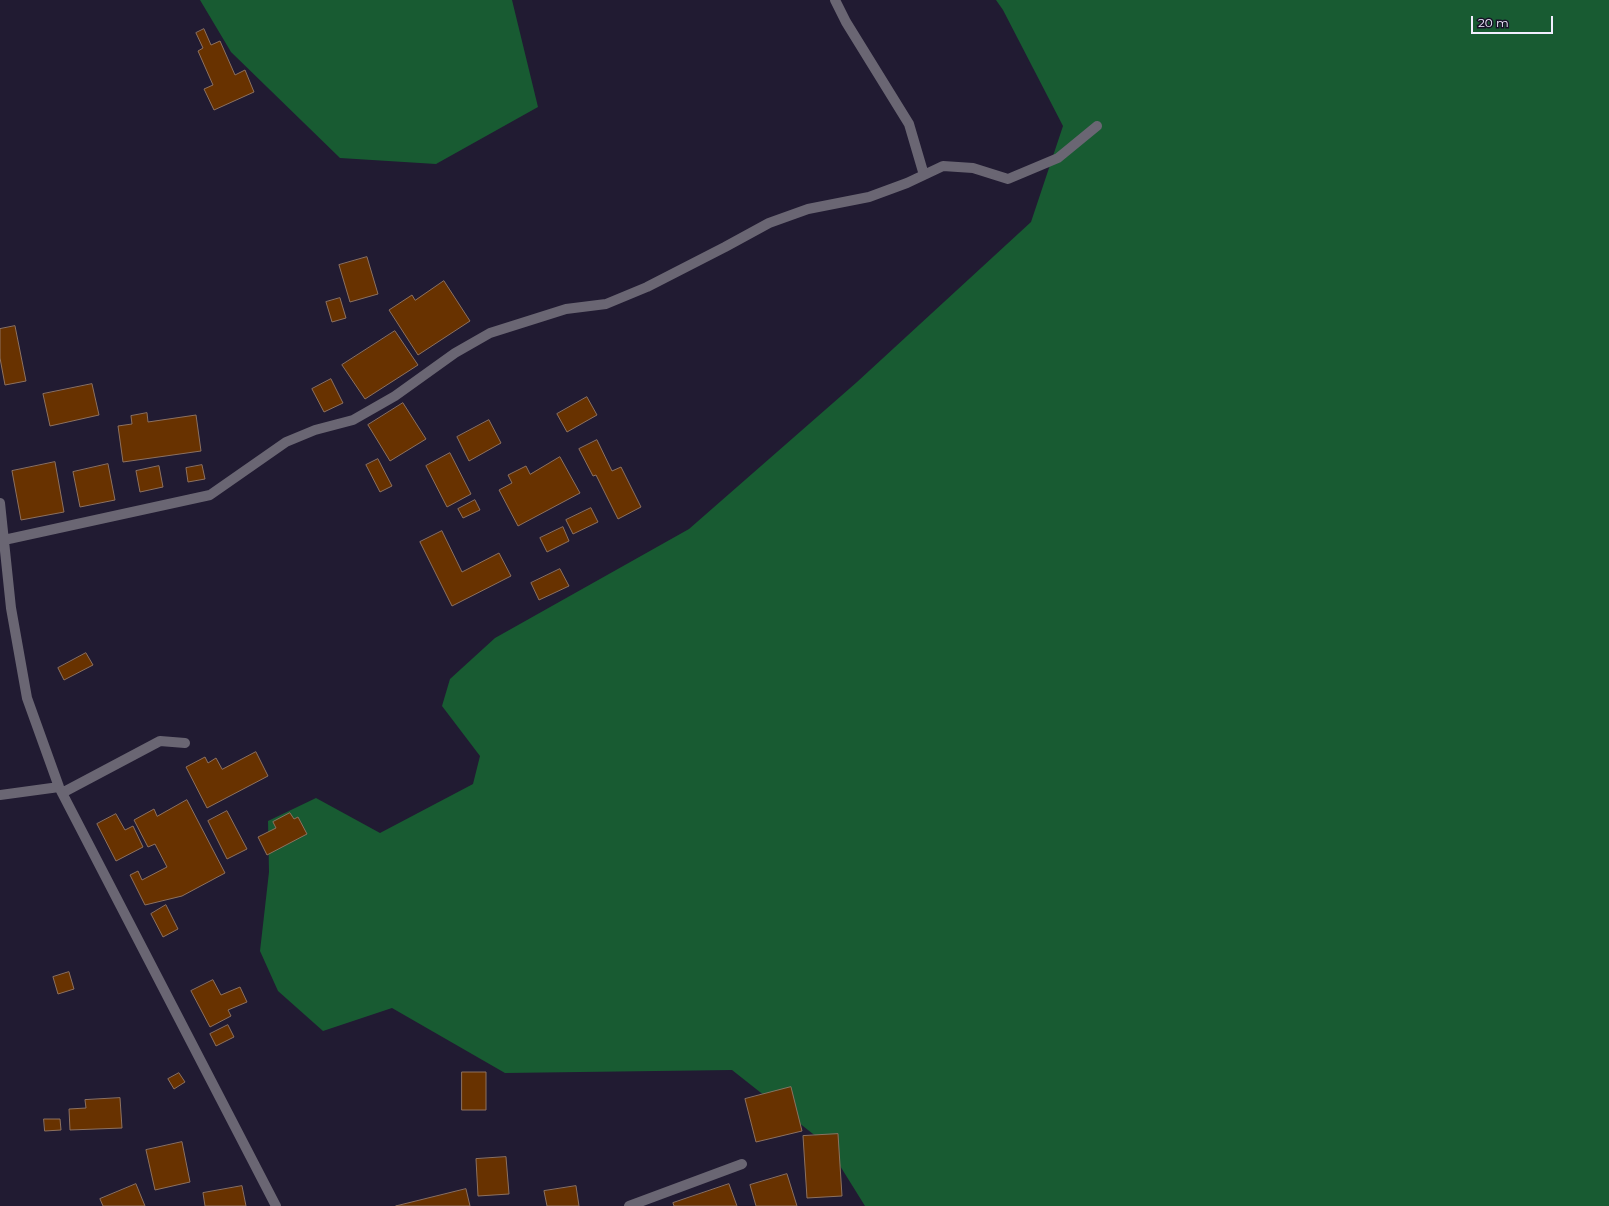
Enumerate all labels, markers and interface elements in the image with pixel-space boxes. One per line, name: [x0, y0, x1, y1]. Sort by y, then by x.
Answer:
scale bar: [1473, 8, 1555, 34]
text: 20 m: [1478, 15, 1509, 30]

